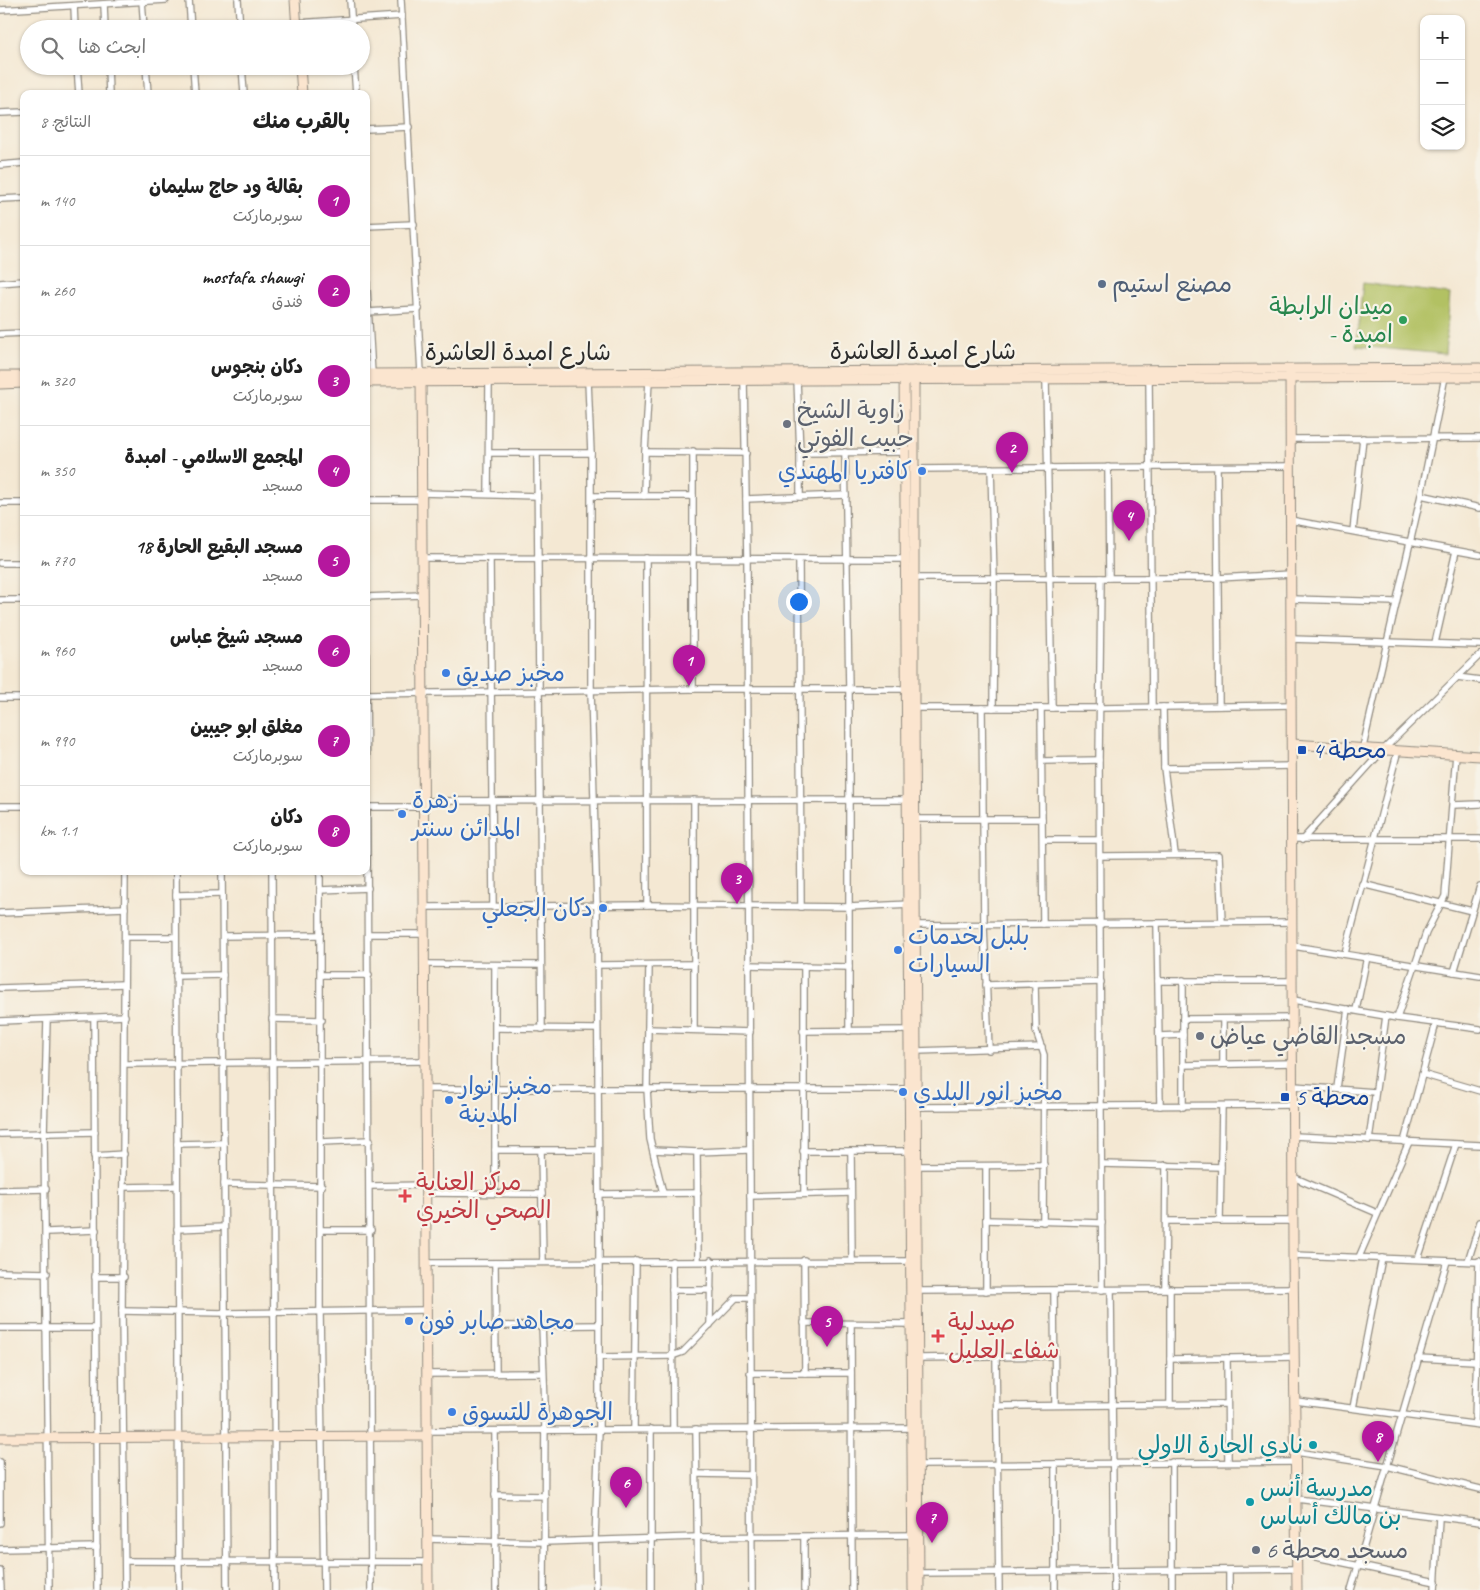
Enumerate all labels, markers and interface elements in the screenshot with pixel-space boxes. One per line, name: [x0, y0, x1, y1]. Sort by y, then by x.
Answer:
map controls: [1420, 15, 1465, 150]
button: +: [1420, 15, 1465, 60]
search box: [20, 20, 370, 75]
icon: search: [38, 34, 66, 62]
text: ابحث هنا: [78, 35, 146, 59]
button: −: [1420, 60, 1465, 105]
button: layers: [1420, 105, 1465, 150]
text: بالقرب منك: [253, 108, 350, 134]
text: النتائج: 8: [40, 112, 91, 132]
text: بقالة ود حاج سليمان: [149, 175, 303, 199]
text: 140 m: [40, 191, 74, 211]
text: 1: [330, 191, 338, 211]
text: سوبرماركت: [233, 206, 303, 226]
text: mostafa shawgi: [202, 265, 303, 289]
place label: مصنع استيم: [1112, 269, 1232, 302]
marker: مصنع استيم: [1096, 278, 1108, 290]
text: 260 m: [40, 281, 74, 301]
text: 2: [330, 281, 338, 301]
place label: ميدان الرابطة - امبدة: [1269, 291, 1393, 349]
text: فندق: [272, 292, 303, 312]
marker: ميدان الرابطة - امبدة: [1397, 314, 1409, 326]
street label: شارع امبدة العاشرة: [830, 336, 1016, 368]
street label: شارع امبدة العاشرة: [425, 337, 611, 369]
text: دكان بنجوس: [211, 355, 303, 379]
text: 320 m: [40, 371, 74, 391]
text: 3: [330, 371, 338, 391]
text: سوبرماركت: [233, 386, 303, 406]
place label: زاوية الشيخ حبيب الفوتي: [797, 395, 914, 459]
marker: زاوية الشيخ حبيب الفوتي: [781, 418, 793, 430]
pin: 2: [996, 432, 1028, 473]
text: المجمع الاسلامي - امبدة: [124, 445, 303, 469]
place label: كافتريا المهتدي: [778, 456, 912, 488]
text: 350 m: [40, 461, 74, 481]
text: 4: [330, 461, 338, 481]
marker: كافتريا المهتدي: [916, 465, 928, 477]
text: مسجد: [262, 476, 303, 496]
pin: 4: [1113, 500, 1145, 541]
text: مسجد البقيع الحارة 18: [135, 535, 303, 559]
text: 770 m: [40, 551, 74, 571]
text: 5: [331, 551, 337, 571]
text: مسجد: [262, 566, 303, 586]
your location: [786, 589, 812, 615]
text: مسجد شيخ عباس: [170, 625, 303, 649]
text: 960 m: [40, 641, 74, 661]
text: 6: [330, 641, 338, 661]
pin: 1: [673, 645, 705, 686]
text: مسجد: [262, 656, 303, 676]
place label: مخبز صديق: [456, 658, 565, 688]
marker: مخبز صديق: [440, 667, 452, 679]
text: مغلق ابو جيبين: [190, 715, 303, 739]
text: 990 m: [40, 731, 74, 751]
text: 7: [330, 731, 338, 751]
place label: محطة 4: [1312, 735, 1387, 765]
marker: محطة 4: [1296, 744, 1308, 756]
text: سوبرماركت: [233, 746, 303, 766]
place label: زهرة المدائن سنتر: [410, 785, 521, 843]
text: دكان: [270, 805, 303, 829]
marker: زهرة المدائن سنتر: [396, 808, 408, 820]
text: 1.1 km: [40, 821, 77, 841]
text: 8: [330, 821, 338, 841]
text: سوبرماركت: [233, 836, 303, 856]
pin: 3: [721, 863, 753, 904]
place label: دكان الجعلي: [482, 893, 593, 929]
marker: دكان الجعلي: [597, 902, 609, 914]
place label: بلبل لخدمات السيارات: [908, 921, 1029, 979]
marker: بلبل لخدمات السيارات: [892, 944, 904, 956]
place label: مسجد القاضي عياض: [1210, 1021, 1406, 1057]
marker: مسجد القاضي عياض: [1194, 1030, 1206, 1042]
place label: مخبز انوار المدينة: [457, 1071, 552, 1129]
place label: مخبز انور البلدي: [913, 1077, 1063, 1109]
place label: محطة 5: [1295, 1082, 1370, 1112]
marker: مخبز انور البلدي: [897, 1086, 909, 1098]
marker: محطة 5: [1279, 1091, 1291, 1103]
marker: مخبز انوار المدينة: [443, 1094, 455, 1106]
place label: مركز العناية الصحي الخيري: [416, 1167, 551, 1231]
marker: مركز العناية الصحي الخيري: [398, 1189, 412, 1203]
place label: مجاهد صابر فون: [419, 1306, 575, 1336]
pin: 5: [811, 1306, 843, 1347]
place label: صيدلية شفاء العليل: [948, 1307, 1060, 1365]
marker: مجاهد صابر فون: [403, 1315, 415, 1327]
marker: صيدلية شفاء العليل: [932, 1330, 944, 1342]
place label: الجوهرة للتسوق: [462, 1397, 613, 1428]
marker: الجوهرة للتسوق: [446, 1406, 458, 1418]
pin: 8: [1362, 1421, 1394, 1462]
place label: نادي الحارة الاولي: [1137, 1430, 1303, 1466]
marker: نادي الحارة الاولي: [1307, 1439, 1319, 1451]
pin: 6: [610, 1467, 642, 1508]
place label: مدرسة أنس بن مالك أساس: [1260, 1473, 1401, 1531]
marker: مدرسة أنس بن مالك أساس: [1244, 1496, 1256, 1508]
pin: 7: [916, 1502, 948, 1543]
place label: مسجد محطة 6: [1266, 1535, 1408, 1565]
marker: مسجد محطة 6: [1250, 1544, 1262, 1556]

